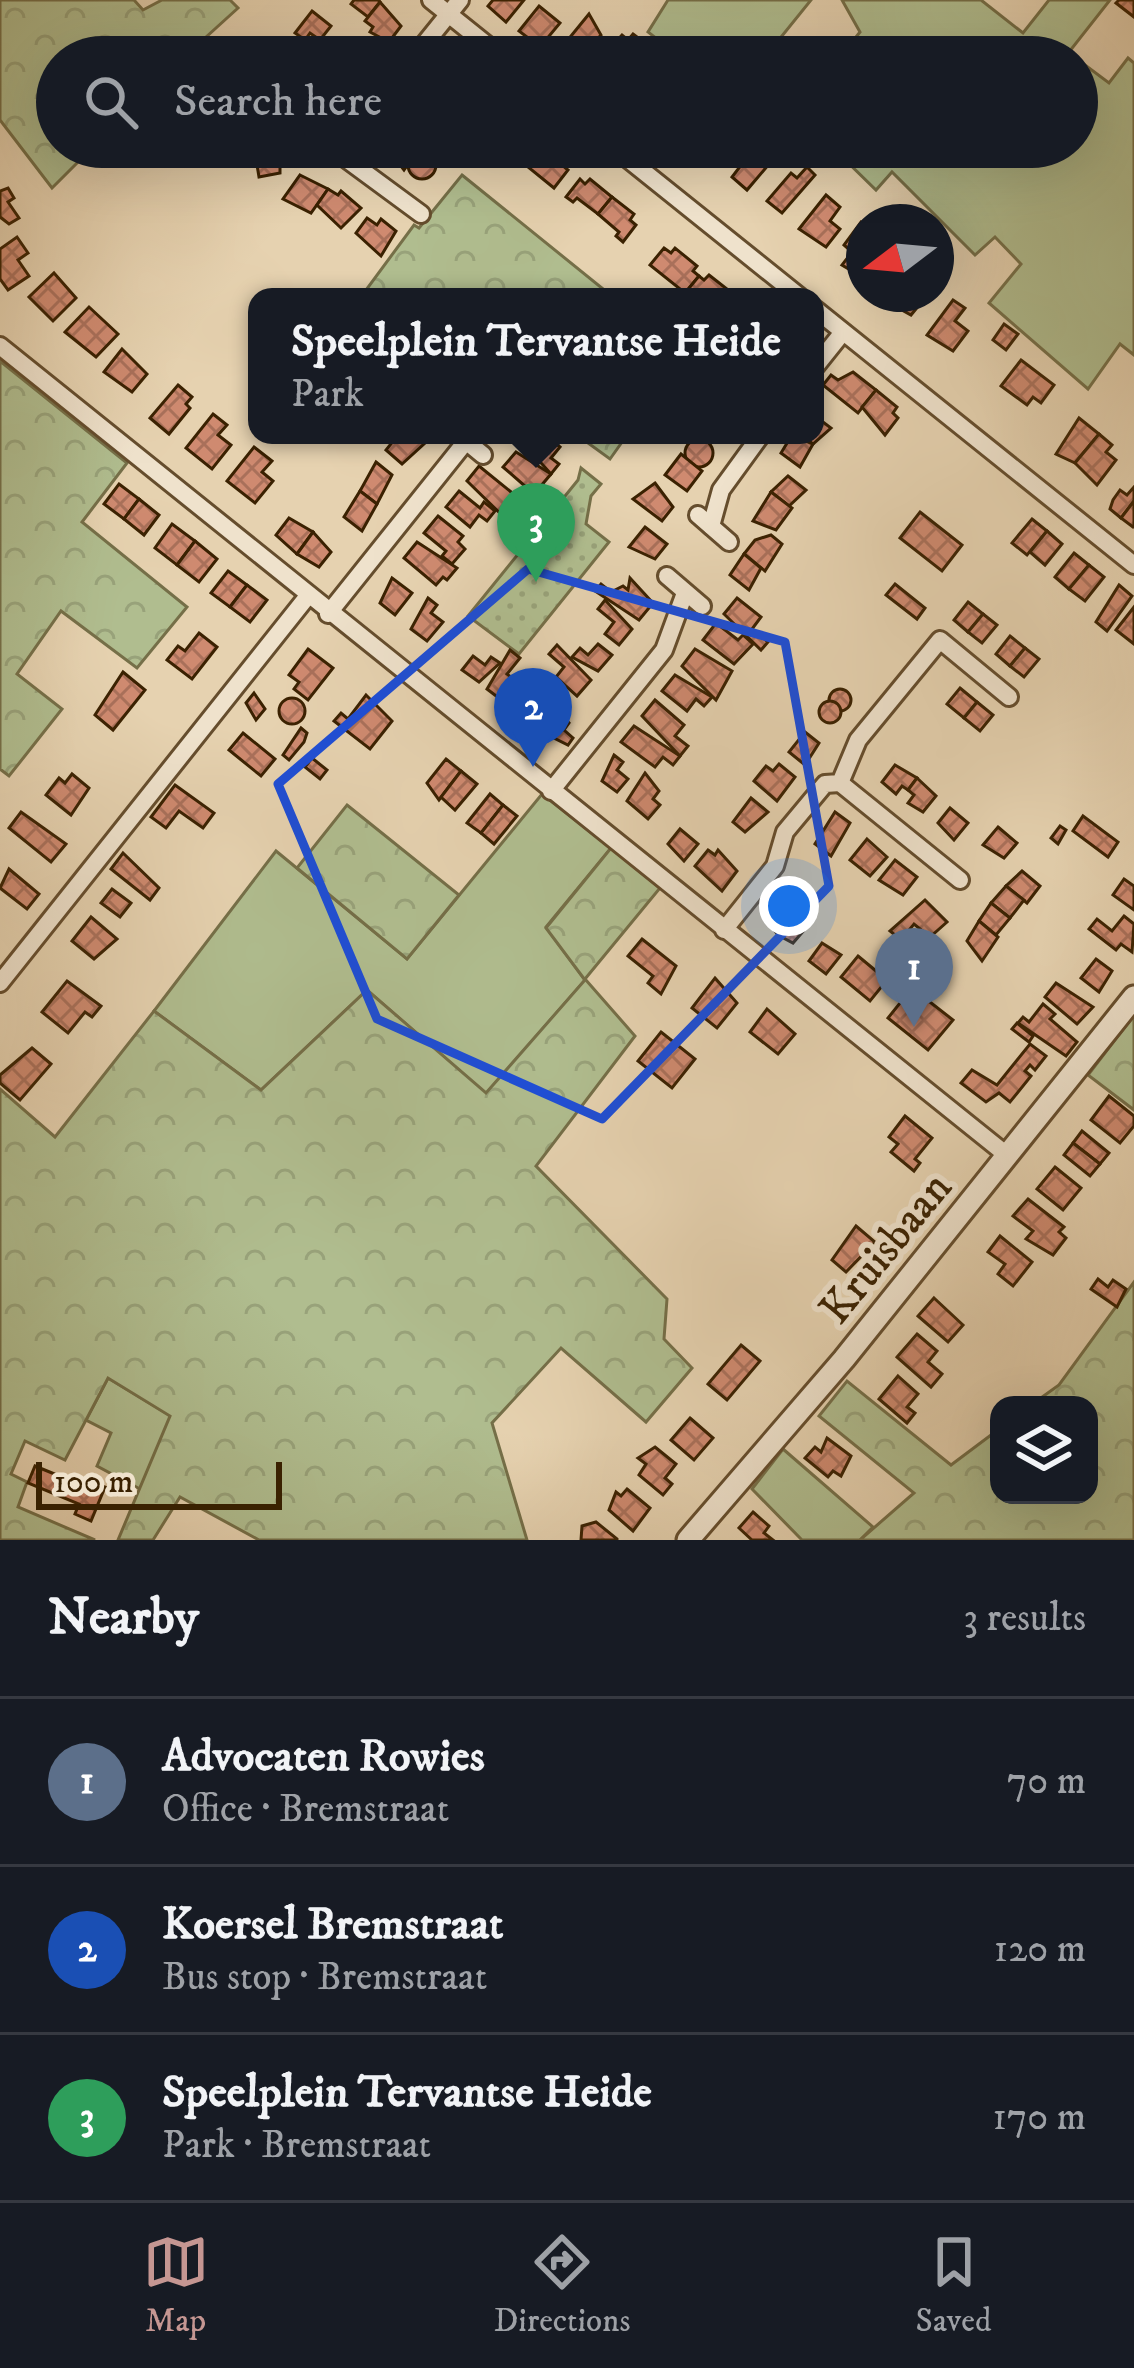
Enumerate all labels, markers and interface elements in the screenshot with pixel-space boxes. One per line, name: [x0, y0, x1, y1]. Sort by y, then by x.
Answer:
search box: [36, 36, 1098, 168]
icon: search: [78, 69, 144, 135]
text: Search here: [174, 74, 382, 130]
north arrow: [846, 204, 954, 312]
popup: [248, 288, 824, 444]
text: Speelplein Tervantse Heide: [291, 314, 781, 370]
text: Park: [291, 370, 364, 419]
pin: 3: [497, 483, 575, 582]
pin: 2: [494, 668, 572, 767]
your location: [759, 876, 819, 936]
pin: 1: [875, 928, 953, 1027]
street label: Kruisbaan: [808, 1161, 965, 1336]
map controls: [990, 1396, 1098, 1504]
button: layers: [990, 1396, 1098, 1504]
scale bar: [36, 1456, 282, 1509]
text: 100 m: [54, 1462, 133, 1503]
text: Nearby: [48, 1586, 199, 1650]
text: 3 results: [963, 1594, 1086, 1643]
text: Advocaten Rowies: [162, 1729, 485, 1785]
text: 1: [80, 1757, 94, 1806]
text: 70 m: [1007, 1757, 1086, 1806]
text: Office · Bremstraat: [162, 1785, 449, 1834]
text: Koersel Bremstraat: [162, 1897, 504, 1953]
text: 2: [77, 1925, 97, 1974]
text: 120 m: [994, 1925, 1086, 1974]
text: Bus stop · Bremstraat: [162, 1953, 487, 2002]
text: Speelplein Tervantse Heide: [162, 2065, 652, 2121]
text: 3: [80, 2093, 94, 2142]
text: 170 m: [992, 2093, 1086, 2142]
text: Park · Bremstraat: [162, 2121, 431, 2170]
tab: Map: [143, 2229, 209, 2342]
tab: Directions: [494, 2229, 630, 2342]
tab: Saved: [916, 2229, 991, 2342]

